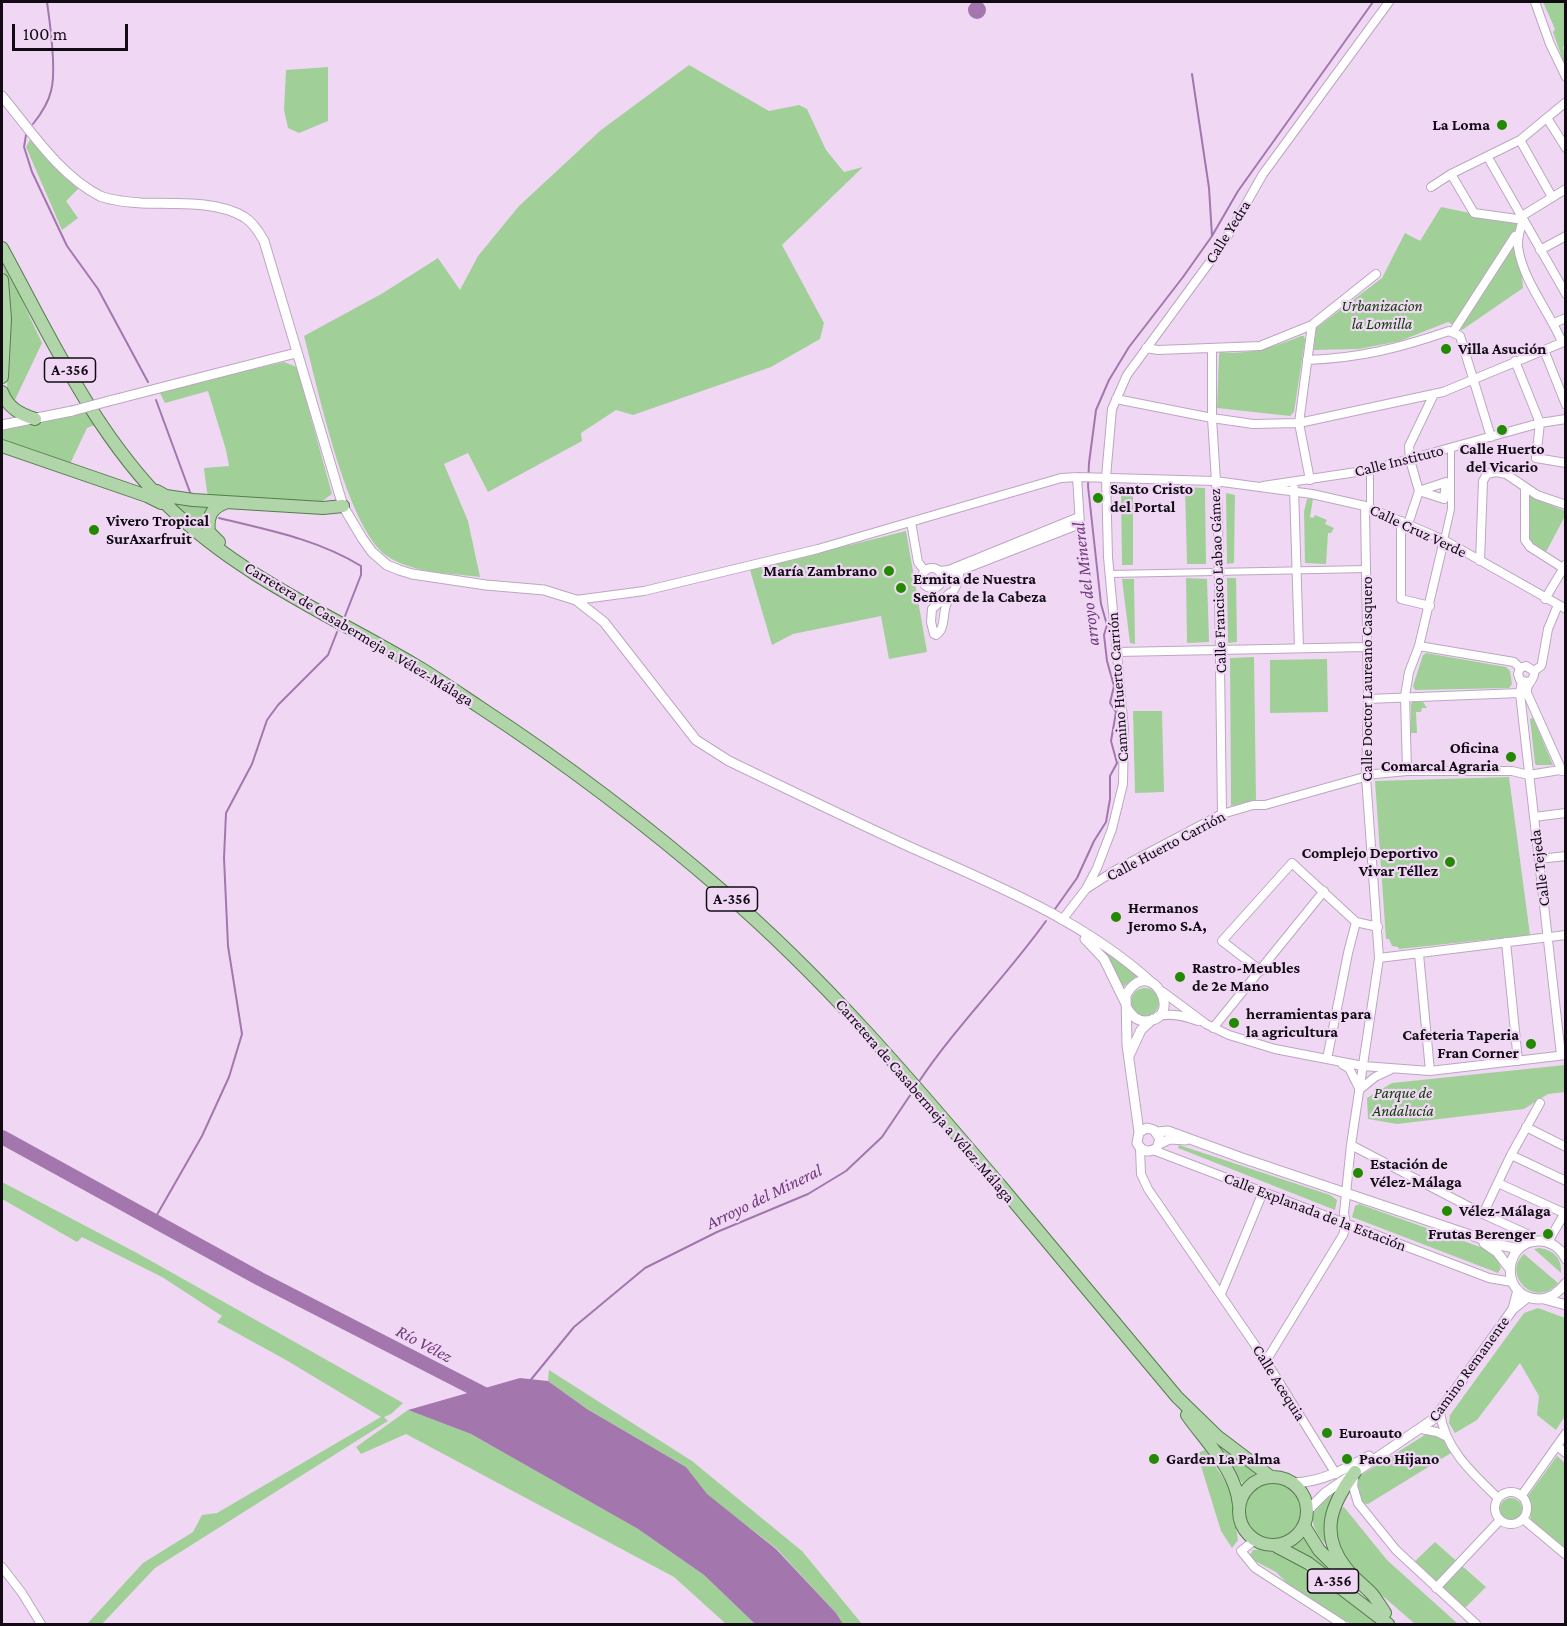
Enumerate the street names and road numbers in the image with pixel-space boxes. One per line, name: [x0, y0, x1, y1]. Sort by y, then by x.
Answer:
street label: Calle Yedra: [1201, 197, 1255, 267]
road number: A-356: [44, 358, 96, 382]
street label: Calle Instituto: [1352, 441, 1446, 481]
street label: Calle Francisco Labao Gámez: [1205, 488, 1231, 674]
street label: Calle Cruz Verde: [1366, 500, 1470, 562]
street label: Carretera de Casabermeja a Vélez-Málaga: [241, 558, 477, 710]
street label: Calle Doctor Laureano Casquero: [1357, 576, 1377, 782]
street label: Camino Huerto Carrión: [1103, 611, 1133, 763]
street label: Calle Huerto Carrión: [1103, 807, 1229, 885]
street label: Calle Tejeda: [1526, 829, 1554, 907]
road number: A-356: [706, 887, 758, 911]
street label: Carretera de Casabermeja a Vélez-Málaga: [831, 995, 1019, 1207]
street label: Calle Explanada de la Estación: [1221, 1168, 1409, 1256]
street label: Camino Remanente: [1424, 1312, 1514, 1426]
street label: Calle Acequia: [1248, 1341, 1310, 1425]
road number: A-356: [1308, 1569, 1358, 1593]

